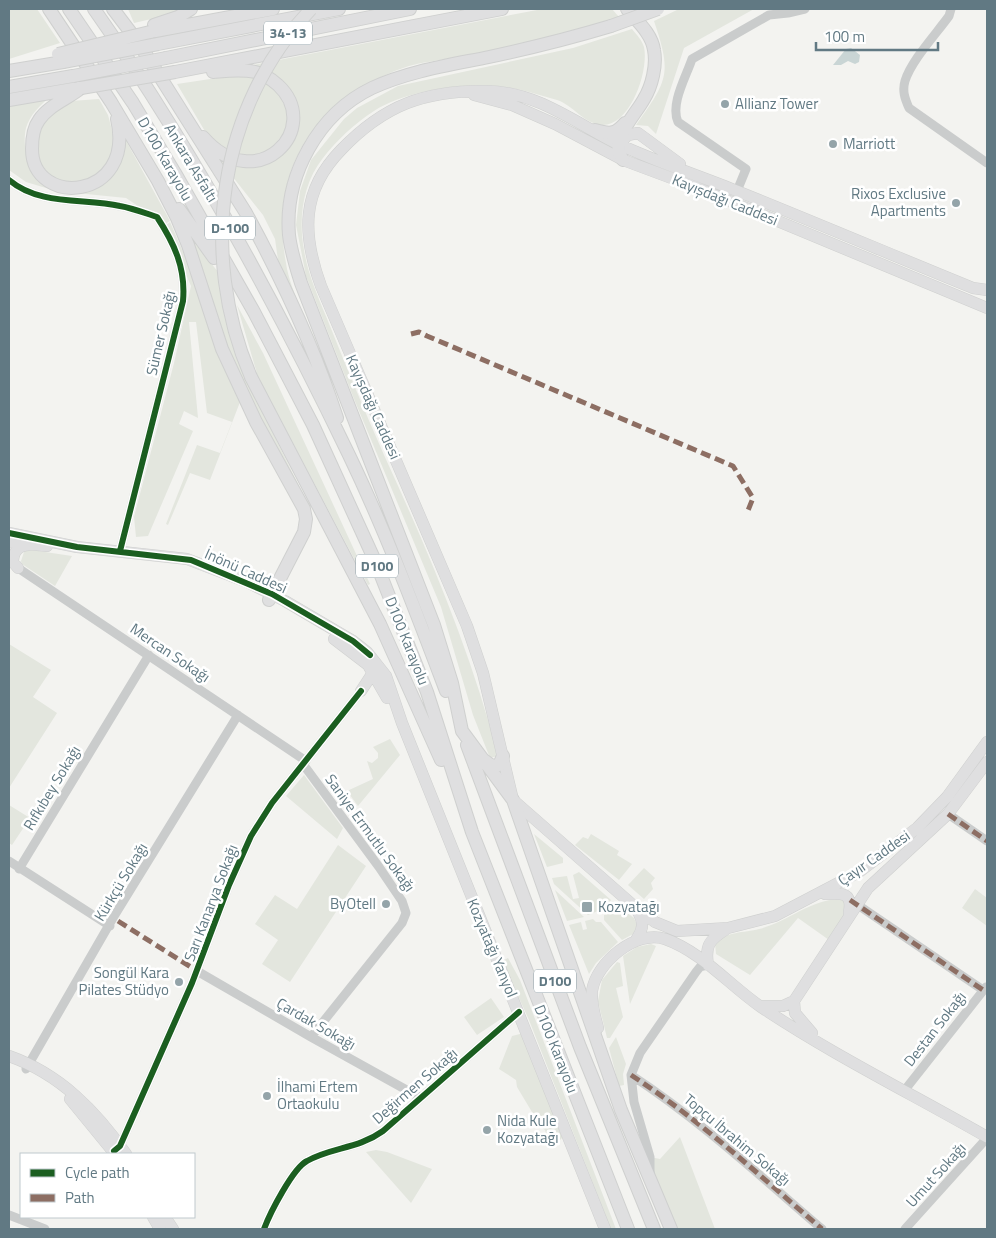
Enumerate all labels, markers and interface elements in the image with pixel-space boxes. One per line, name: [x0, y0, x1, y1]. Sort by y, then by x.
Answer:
scale bar: [816, 20, 938, 52]
road number: 34-13: [264, 22, 312, 44]
text: 100 m: [824, 25, 865, 48]
place label: Allianz Tower: [735, 92, 818, 115]
marker: Allianz Tower: [719, 98, 731, 110]
street label: D100 Karayolu: [132, 113, 199, 205]
street label: Ankara Asfaltı: [159, 119, 224, 206]
place label: Marriott: [843, 132, 896, 155]
marker: Marriott: [827, 138, 839, 150]
street label: Kayışdağı Caddesi: [669, 168, 782, 231]
place label: Rixos Exclusive Apartments: [851, 182, 946, 222]
marker: Rixos Exclusive Apartments: [950, 197, 962, 209]
road number: D-100: [205, 217, 255, 240]
street label: Sümer Sokağı: [140, 288, 181, 378]
street label: Kayışdağı Caddesi: [340, 351, 407, 463]
street label: İnönü Caddesi: [201, 542, 291, 599]
road number: D100: [356, 554, 398, 578]
street label: D100 Karayolu: [379, 593, 436, 688]
street label: Mercan Sokağı: [126, 617, 215, 688]
street label: Rıfkıbey Sokağı: [17, 741, 86, 835]
street label: Saniye Ermutlu Sokağı: [320, 769, 421, 896]
street label: Çayır Caddesi: [833, 824, 915, 891]
street label: Kürkçü Sokağı: [88, 838, 153, 925]
street label: Sarı Kanarya Sokağı: [178, 841, 243, 965]
place label: ByOtell: [330, 892, 376, 915]
street label: Kozyatağı Yanyol: [461, 895, 524, 1001]
place label: Kozyatağı: [598, 895, 659, 918]
marker: ByOtell: [380, 898, 392, 910]
marker: Kozyatağı: [580, 900, 594, 914]
place label: Songül Kara Pilates Stüdyo: [79, 961, 169, 1001]
road number: D100: [534, 969, 576, 992]
marker: Songül Kara Pilates Stüdyo: [173, 976, 185, 988]
street label: Destan Sokağı: [898, 986, 971, 1071]
street label: Çardak Sokağı: [272, 992, 360, 1056]
street label: D100 Karayolu: [528, 1001, 585, 1096]
street label: Değirmen Sokağı: [367, 1042, 462, 1129]
place label: İlhami Ertem Ortaokulu: [277, 1075, 358, 1115]
street label: Topçu İbrahim Sokağı: [679, 1088, 796, 1191]
marker: İlhami Ertem Ortaokulu: [261, 1090, 273, 1102]
place label: Nida Kule Kozyatağı: [497, 1109, 558, 1149]
marker: Nida Kule Kozyatağı: [481, 1124, 493, 1136]
street label: Umut Sokağı: [900, 1137, 971, 1212]
legend: [20, 1153, 195, 1218]
text: Cycle path: [65, 1161, 130, 1184]
text: Path: [65, 1186, 95, 1209]

